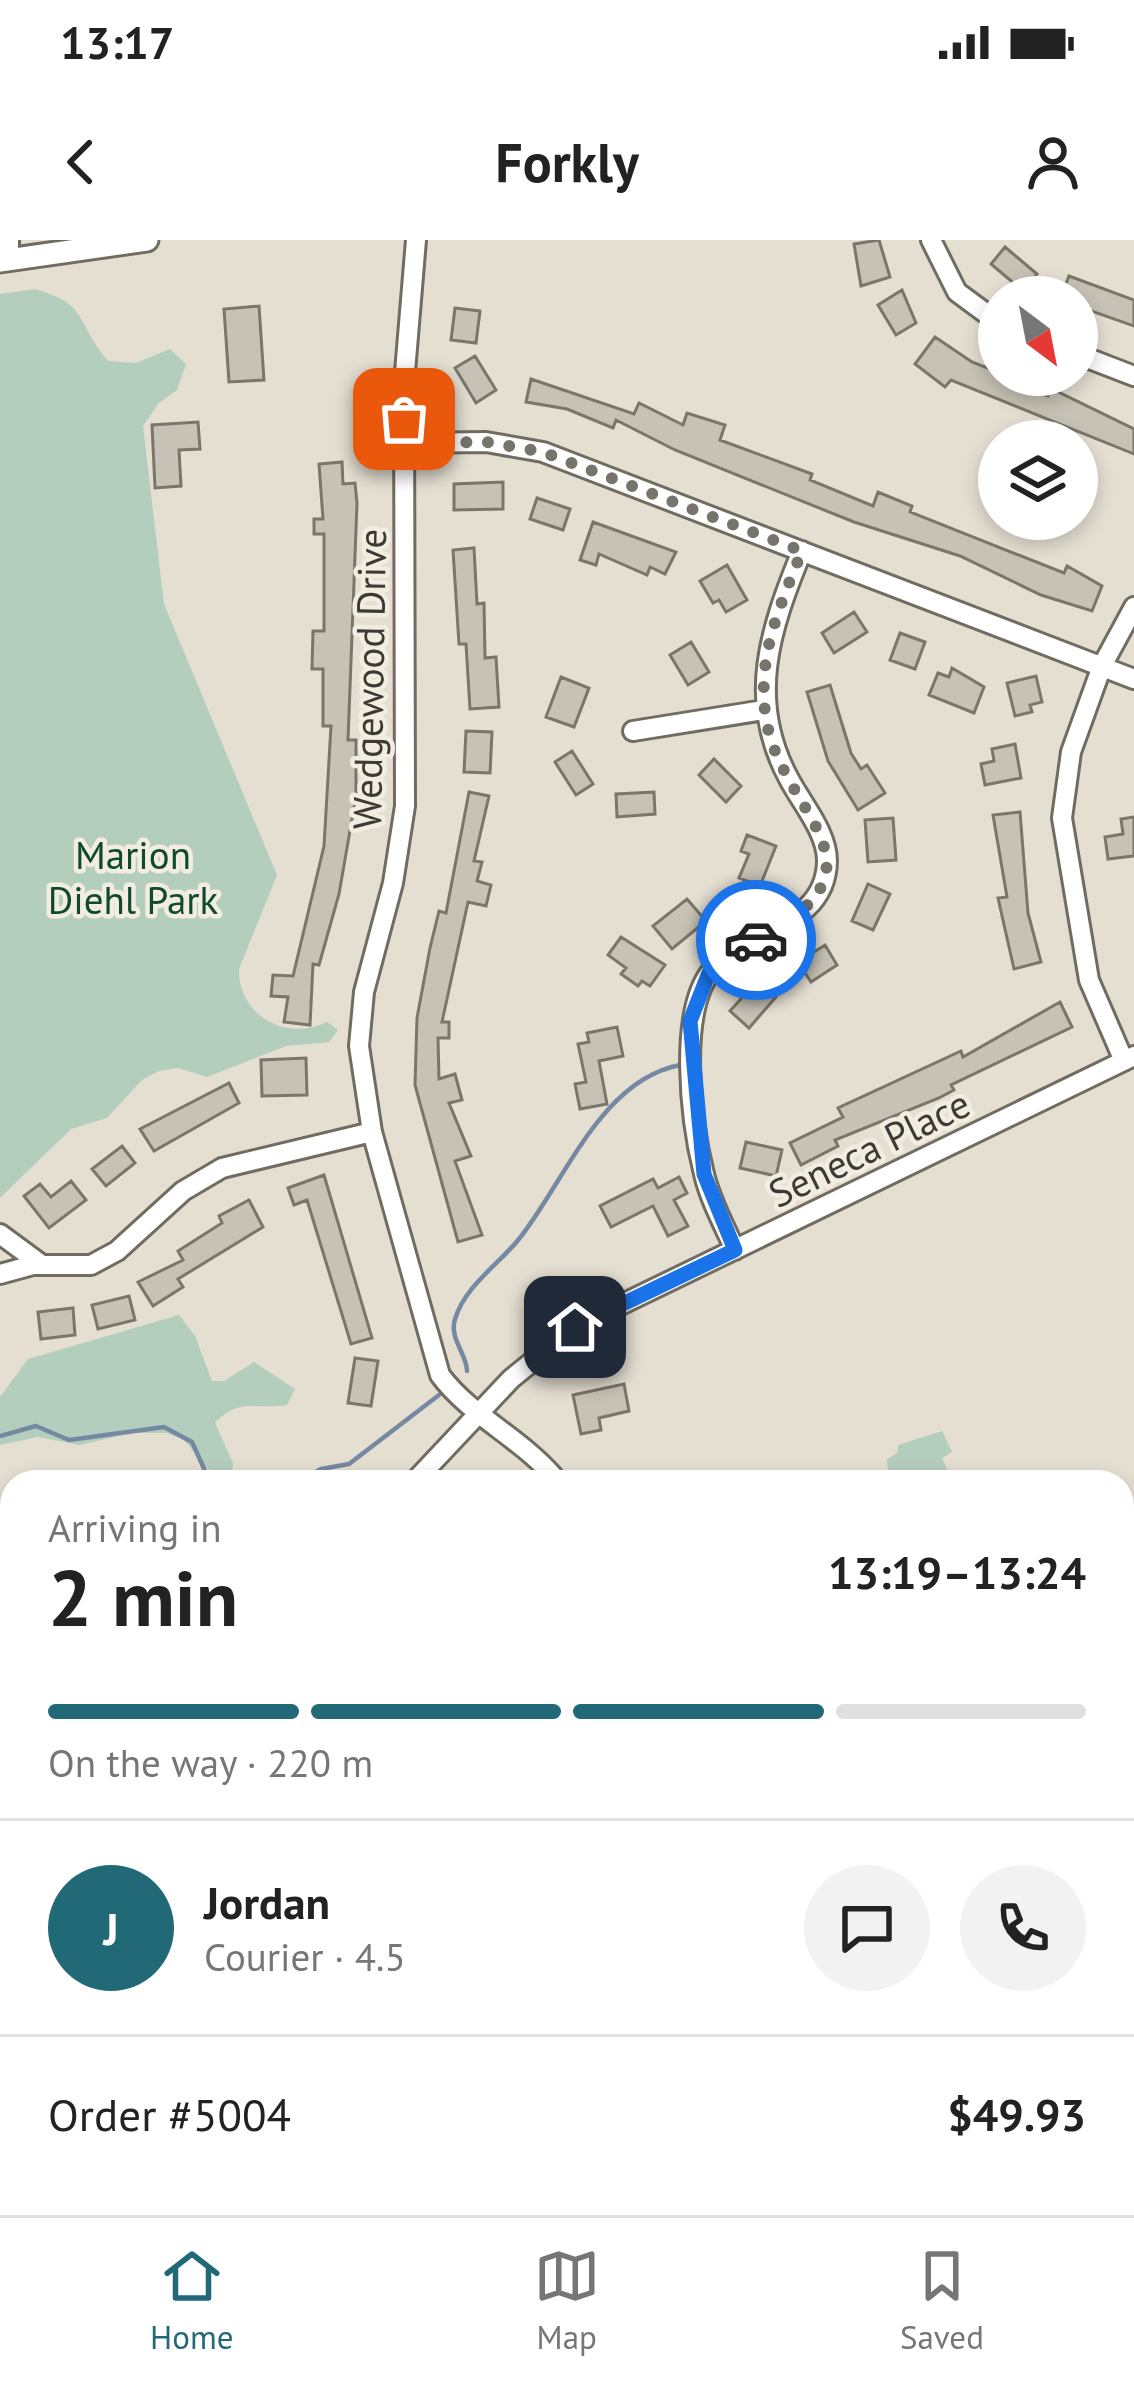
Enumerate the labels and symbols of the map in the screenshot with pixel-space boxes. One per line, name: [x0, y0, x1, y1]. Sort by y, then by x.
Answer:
north arrow: [978, 276, 1098, 396]
pin: [353, 368, 455, 470]
street label: Wedgewood Drive: [341, 528, 397, 830]
park label: Marion Diehl Park: [48, 829, 219, 925]
courier: [696, 880, 816, 1000]
street label: Seneca Place: [760, 1077, 978, 1219]
pin: [524, 1276, 626, 1378]

